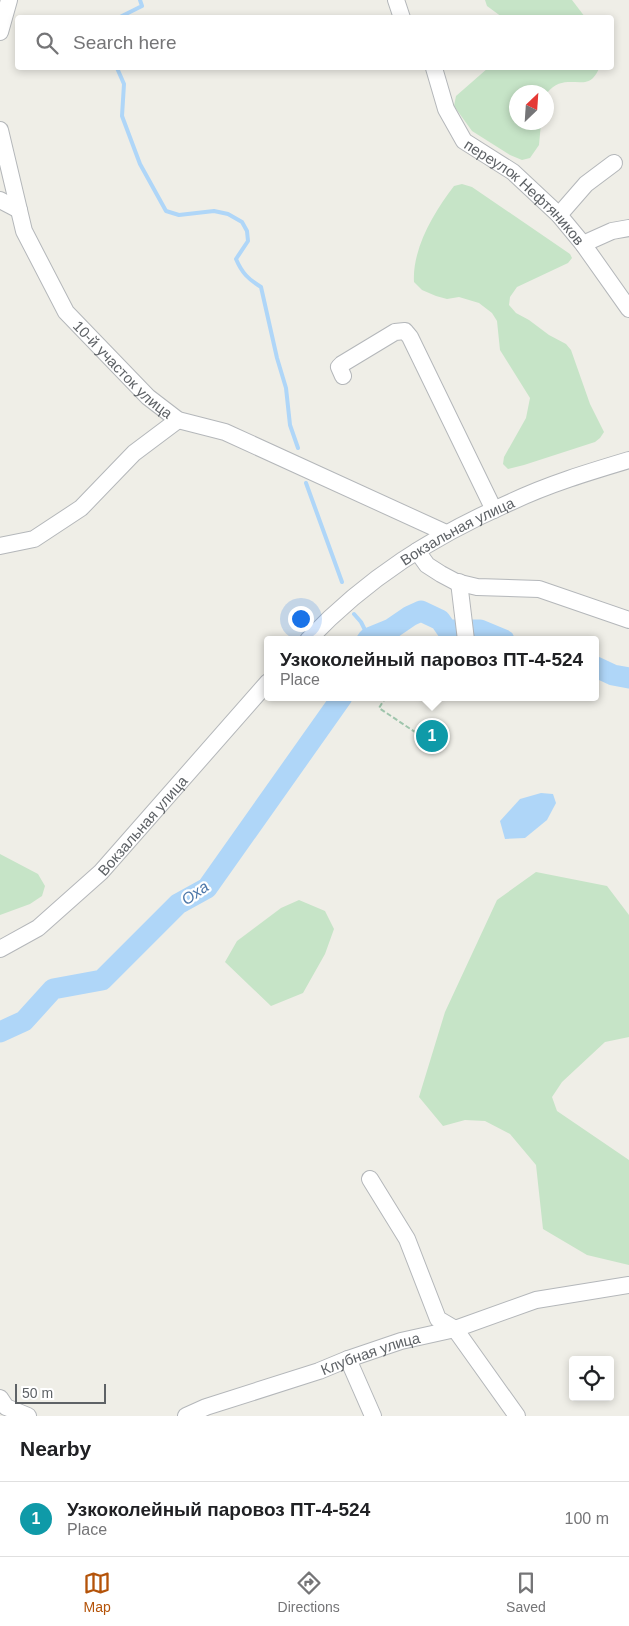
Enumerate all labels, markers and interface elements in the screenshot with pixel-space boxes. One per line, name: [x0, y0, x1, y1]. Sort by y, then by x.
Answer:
search box: [15, 15, 614, 70]
icon: search: [33, 29, 61, 57]
text: Search here: [73, 32, 177, 53]
north arrow: [509, 85, 554, 130]
street label: переулок Нефтяников: [462, 135, 588, 248]
street label: 10-й участок улица: [70, 317, 177, 422]
street label: Вокзальная улица: [397, 493, 517, 568]
your location: [288, 606, 314, 632]
popup: [264, 636, 599, 701]
text: Узкоколейный паровоз ПТ-4-524: [280, 649, 583, 670]
text: Place: [280, 671, 320, 688]
pin: 1: [416, 717, 448, 755]
street label: Вокзальная улица: [94, 771, 191, 879]
water label: Оха: [178, 878, 212, 908]
street label: Клубная улица: [318, 1328, 422, 1378]
map controls: [569, 1356, 614, 1401]
button: locate: [569, 1356, 614, 1401]
scale bar: [15, 1381, 106, 1404]
text: 50 m: [22, 1385, 53, 1401]
text: Nearby: [20, 1437, 91, 1460]
text: Узкоколейный паровоз ПТ-4-524: [67, 1499, 370, 1520]
text: 1: [32, 1510, 40, 1527]
text: 100 m: [565, 1510, 609, 1527]
text: Place: [67, 1521, 107, 1538]
tab: Map: [83, 1569, 111, 1615]
tab: Directions: [278, 1569, 340, 1615]
tab: Saved: [506, 1569, 546, 1615]

